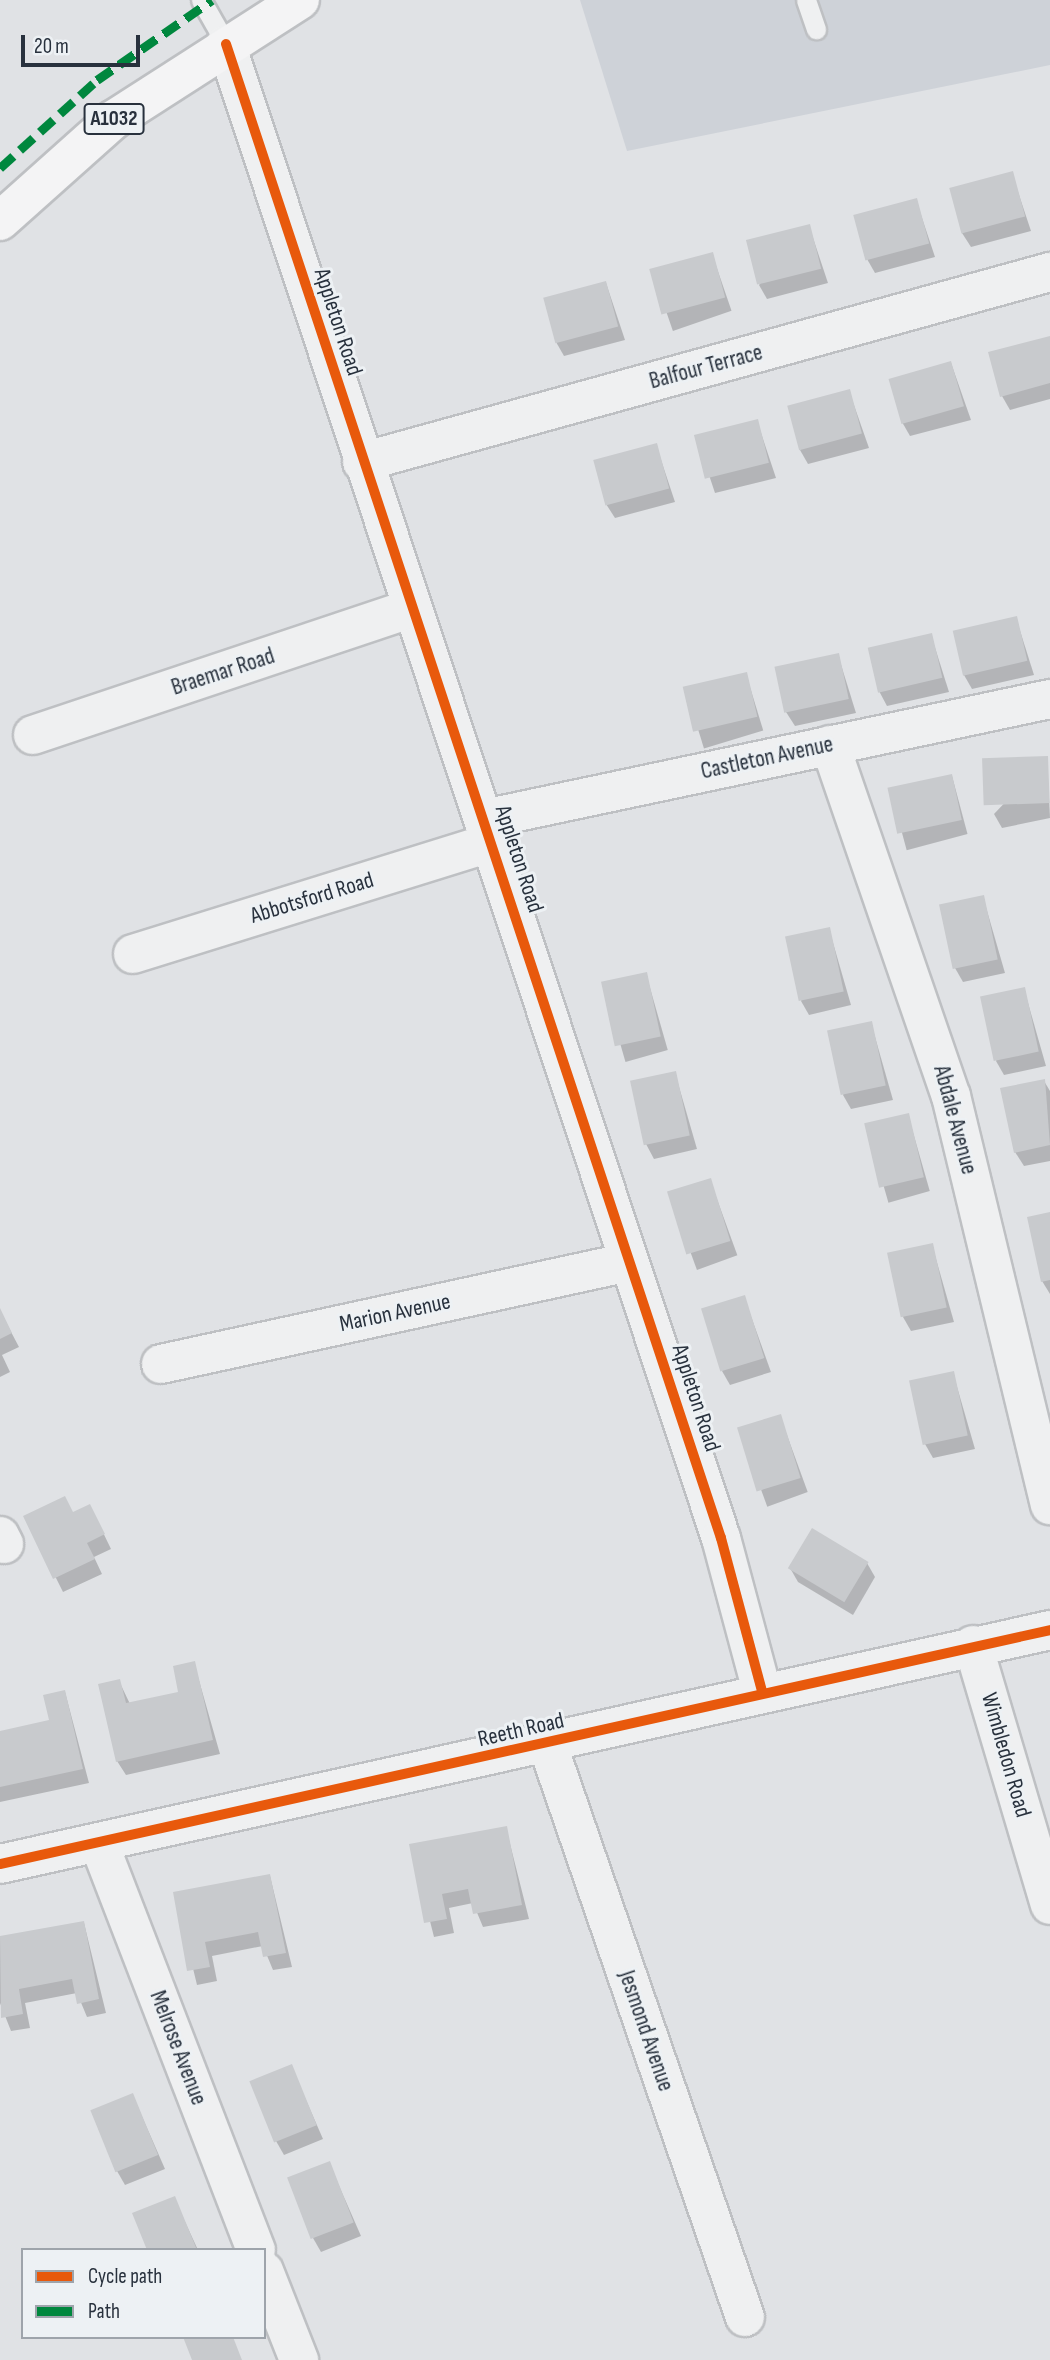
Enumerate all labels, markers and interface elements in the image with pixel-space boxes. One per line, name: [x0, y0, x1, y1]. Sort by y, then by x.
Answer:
scale bar: [24, 21, 144, 65]
text: 20 m: [34, 34, 69, 59]
road number: A1032: [82, 102, 146, 136]
street label: Appleton Road: [308, 265, 368, 379]
street label: Balfour Terrace: [646, 339, 766, 395]
street label: Braemar Road: [168, 642, 278, 702]
street label: Castleton Avenue: [698, 731, 836, 785]
street label: Appleton Road: [489, 802, 549, 916]
street label: Abbotsford Road: [247, 866, 377, 930]
street label: Abdale Avenue: [927, 1063, 983, 1177]
street label: Marion Avenue: [337, 1288, 453, 1338]
street label: Appleton Road: [666, 1341, 726, 1455]
street label: Wimbledon Road: [975, 1690, 1037, 1820]
street label: Reeth Road: [475, 1707, 567, 1753]
street label: Jesmond Avenue: [612, 1967, 680, 2095]
street label: Melrose Avenue: [144, 1987, 212, 2109]
legend: [21, 2248, 266, 2339]
text: Cycle path: [88, 2264, 162, 2289]
text: Path: [88, 2299, 120, 2324]

